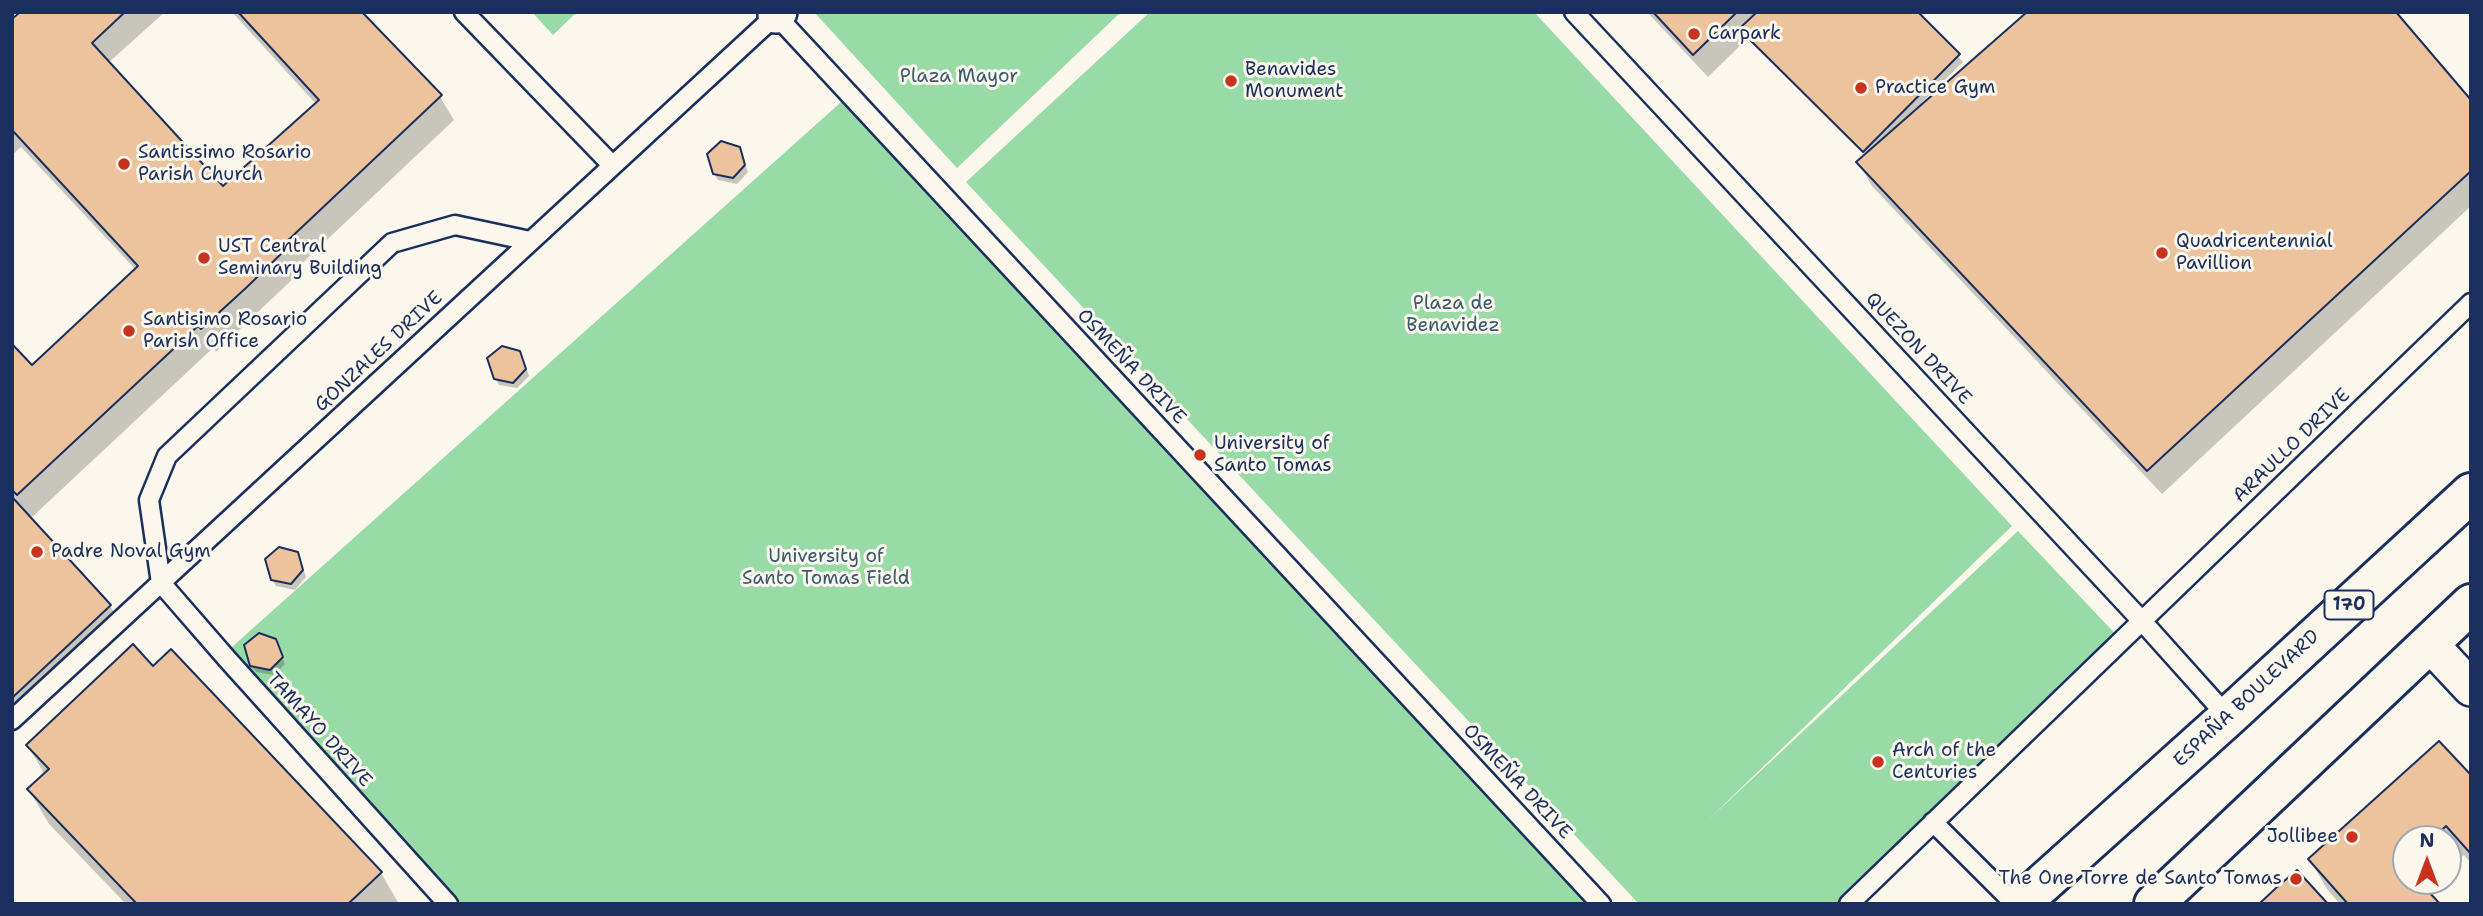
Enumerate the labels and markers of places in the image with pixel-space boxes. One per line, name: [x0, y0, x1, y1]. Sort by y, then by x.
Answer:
place label: Carpark: [1708, 23, 1781, 45]
marker: Carpark: [1686, 26, 1702, 42]
place label: Benavides Monument: [1245, 59, 1344, 103]
marker: Benavides Monument: [1223, 73, 1239, 89]
place label: Practice Gym: [1875, 77, 1995, 99]
marker: Practice Gym: [1853, 80, 1869, 96]
place label: Santissimo Rosario Parish Church: [138, 142, 311, 186]
marker: Santissimo Rosario Parish Church: [116, 156, 132, 172]
place label: Quadricentennial Pavillion: [2176, 231, 2333, 275]
place label: UST Central Seminary Building: [218, 236, 382, 280]
marker: Quadricentennial Pavillion: [2154, 245, 2170, 261]
marker: UST Central Seminary Building: [196, 250, 212, 266]
place label: Santisimo Rosario Parish Office: [143, 309, 307, 353]
marker: Santisimo Rosario Parish Office: [121, 323, 137, 339]
place label: University of Santo Tomas: [1214, 433, 1332, 477]
marker: University of Santo Tomas: [1192, 447, 1208, 463]
place label: Padre Noval Gym: [51, 541, 211, 563]
marker: Padre Noval Gym: [29, 544, 45, 560]
place label: Arch of the Centuries: [1892, 740, 1996, 784]
marker: Arch of the Centuries: [1870, 754, 1886, 770]
place label: Jollibee: [2266, 826, 2338, 848]
marker: Jollibee: [2344, 829, 2360, 845]
place label: The One Torre de Santo Tomas: [1999, 868, 2282, 890]
marker: The One Torre de Santo Tomas: [2288, 871, 2304, 887]

